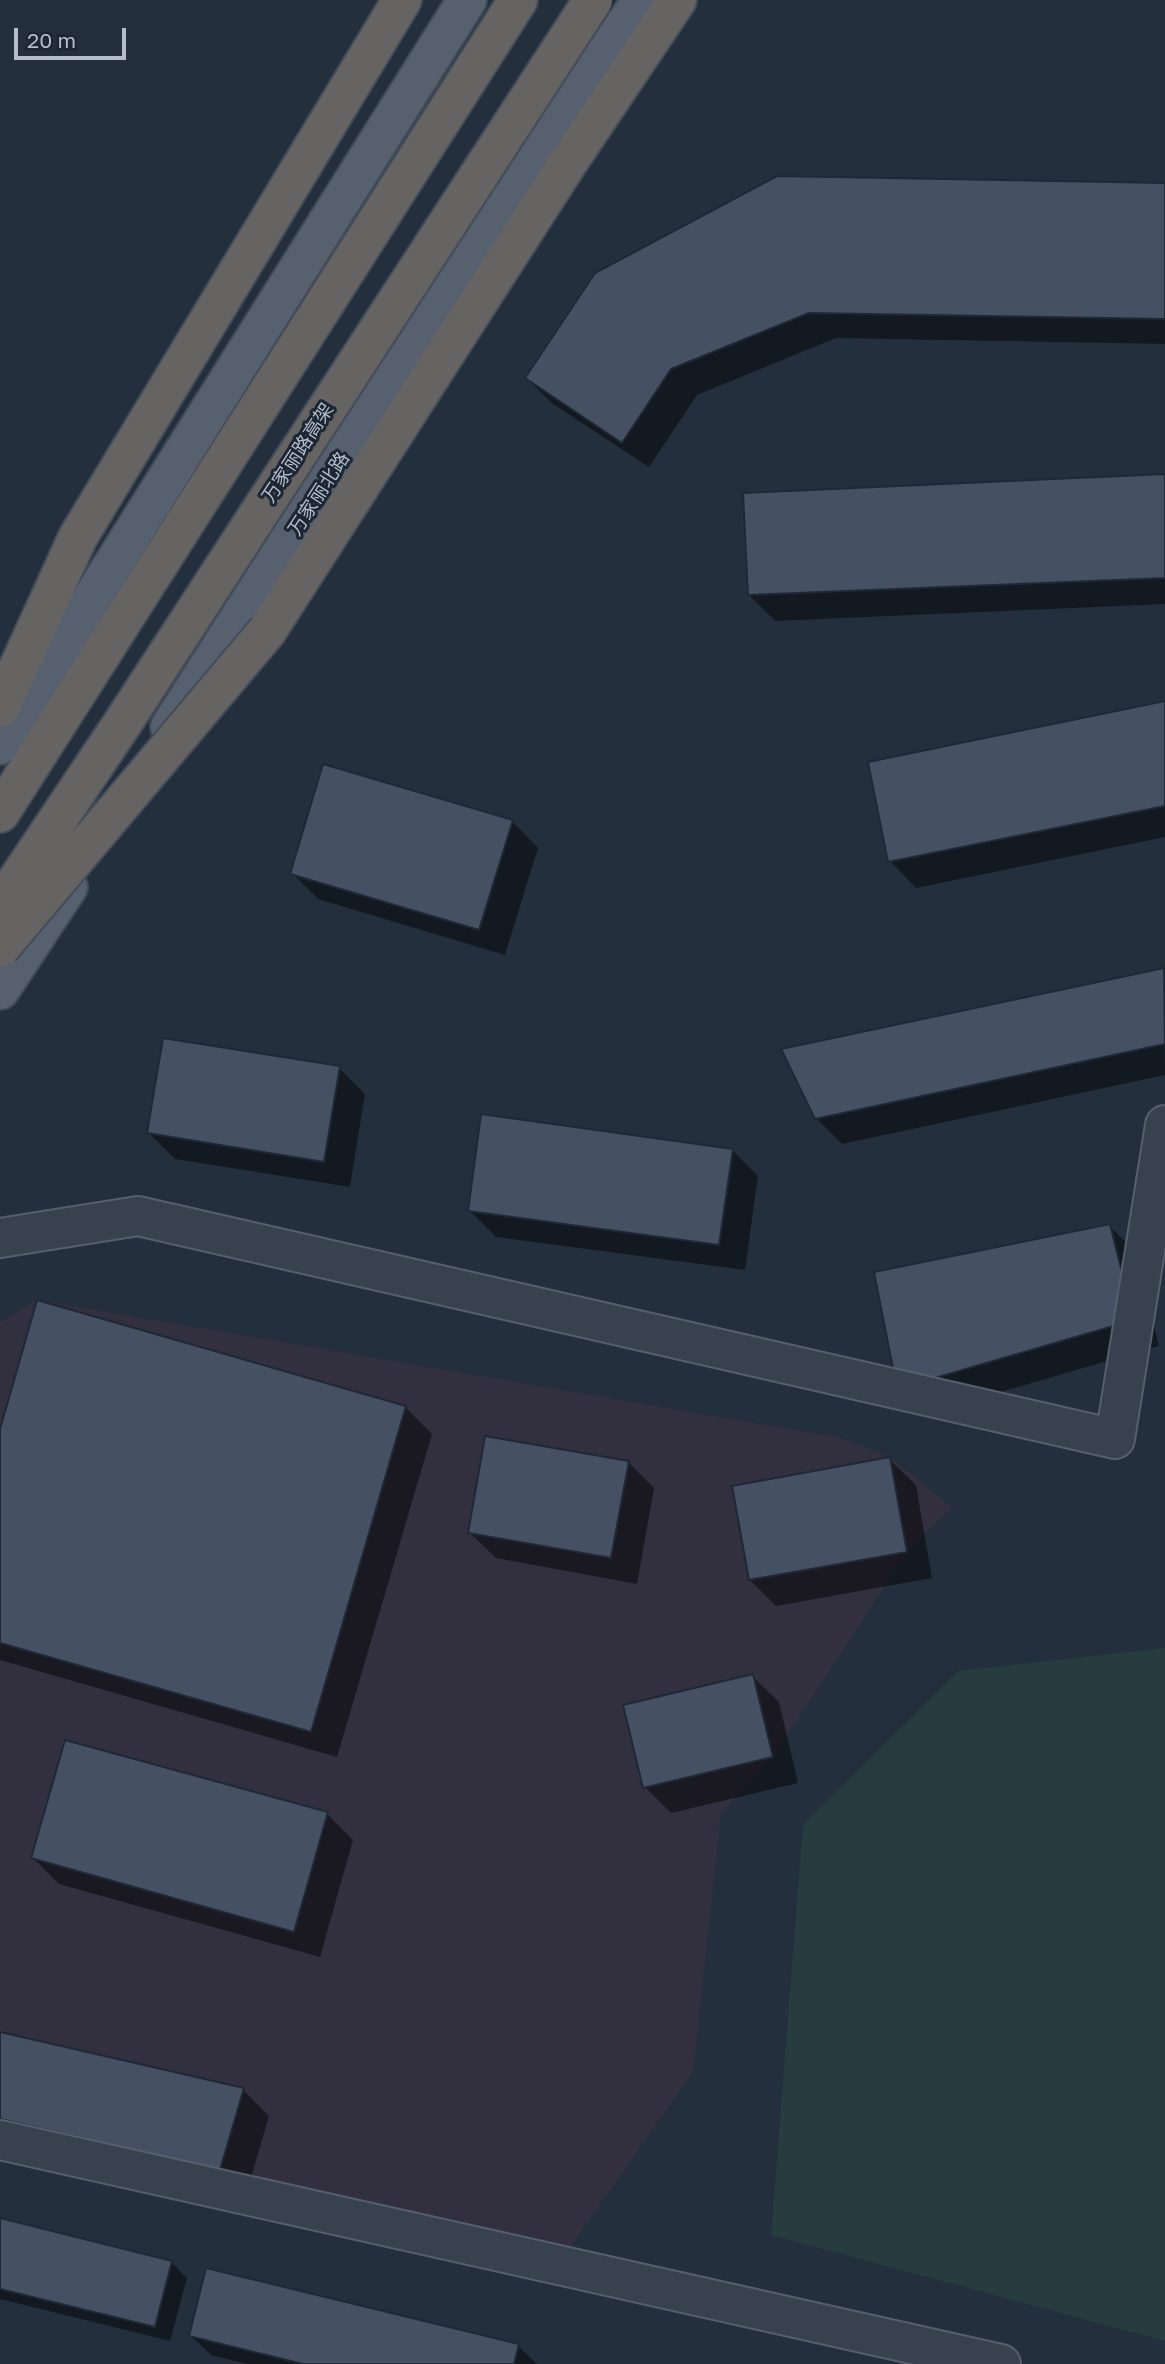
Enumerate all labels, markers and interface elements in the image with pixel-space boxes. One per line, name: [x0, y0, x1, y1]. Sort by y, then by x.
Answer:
scale bar: [18, 14, 130, 58]
text: 20 m: [27, 27, 76, 53]
street label: 万家丽路高架: [257, 399, 339, 507]
street label: 万家丽北路: [284, 448, 354, 540]

